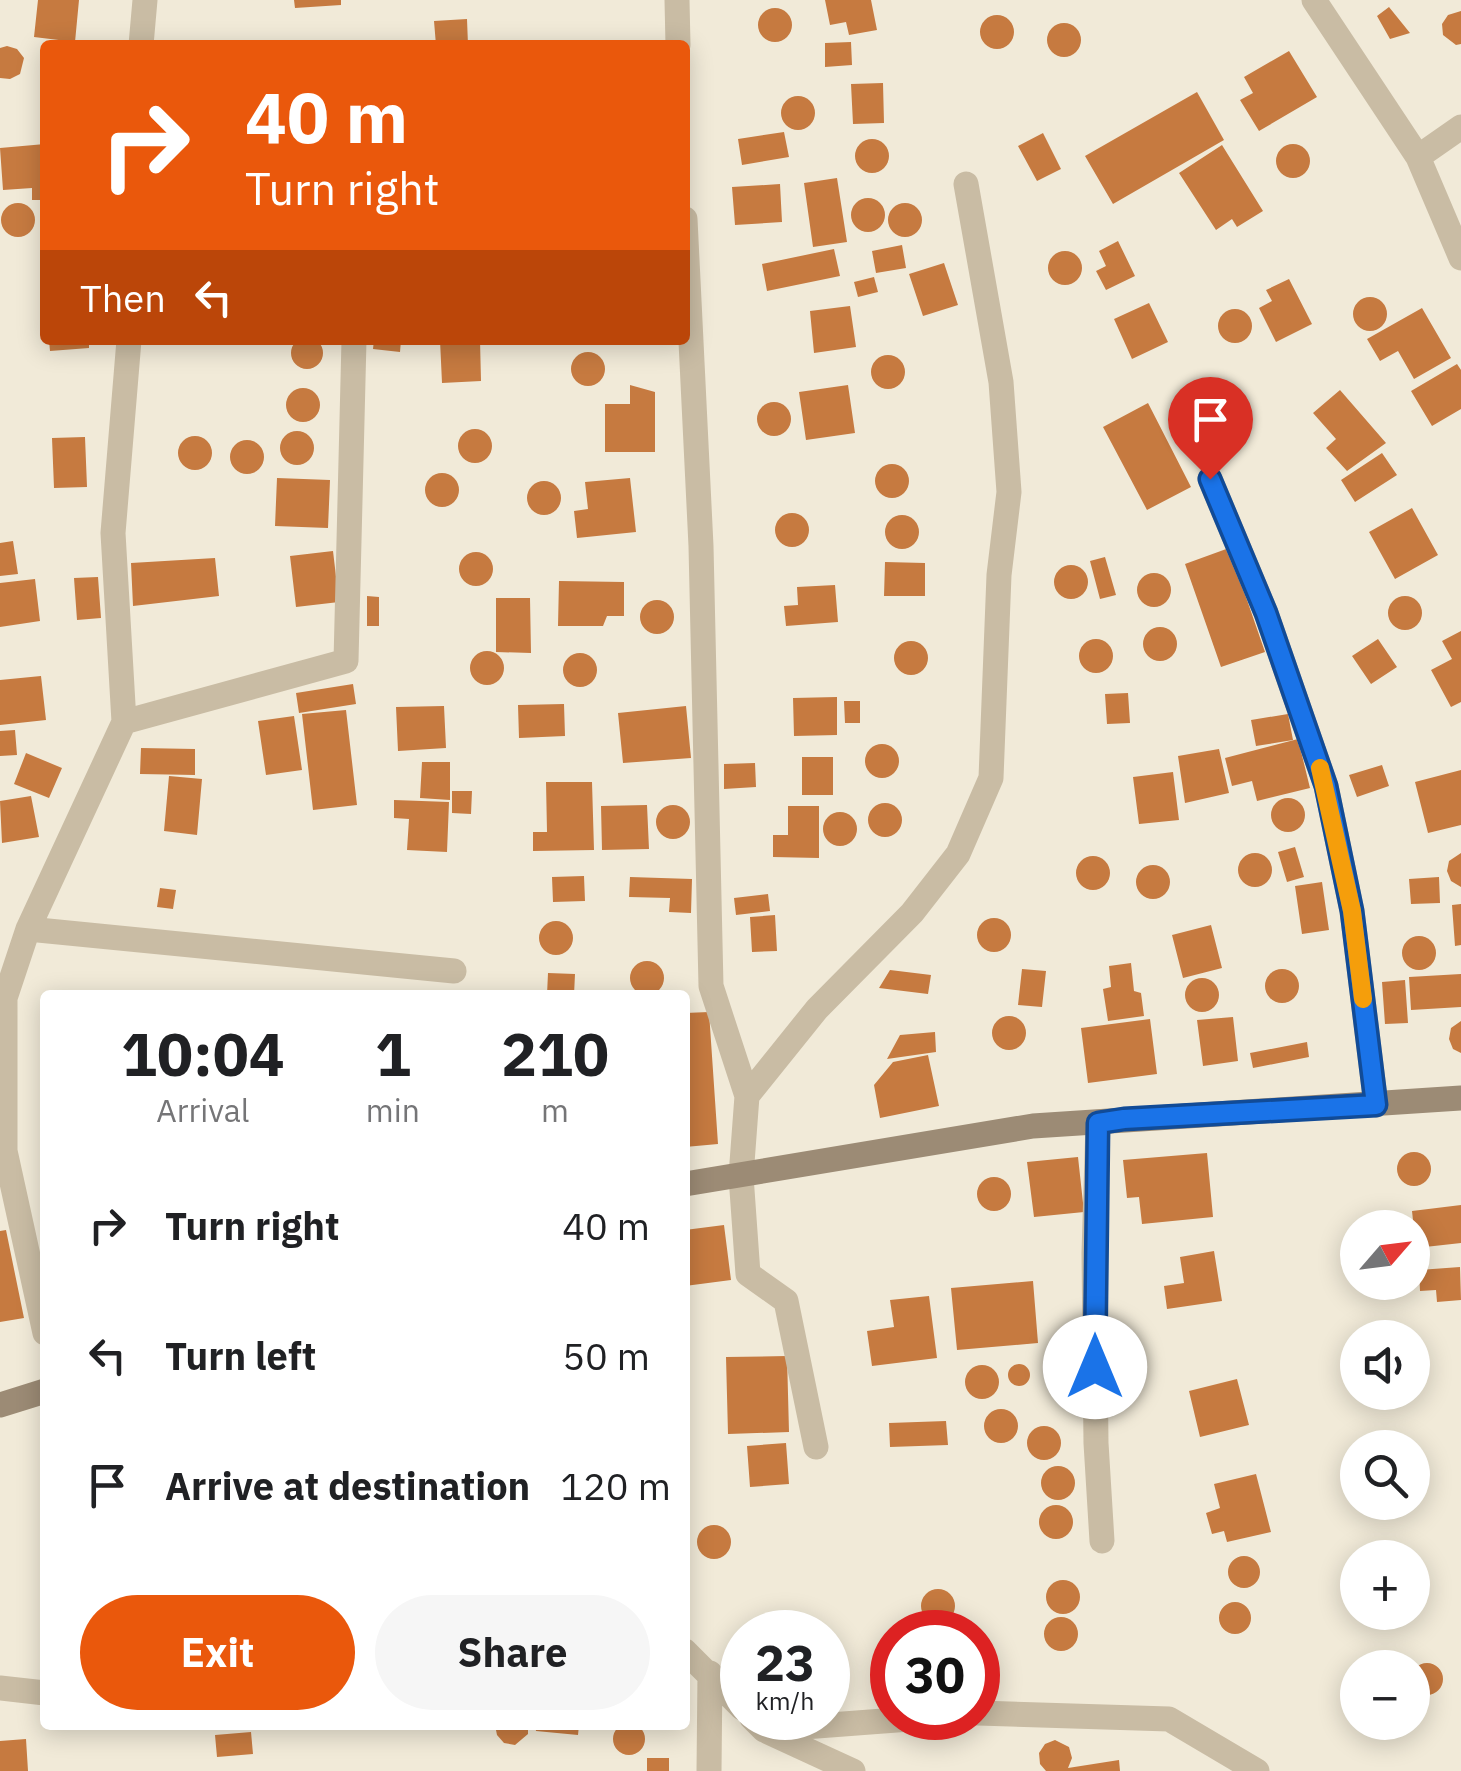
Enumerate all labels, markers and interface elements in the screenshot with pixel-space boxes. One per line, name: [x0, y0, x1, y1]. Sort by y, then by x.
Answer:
text: 40 m: [245, 71, 408, 162]
icon: right: [80, 80, 210, 210]
text: Turn right: [245, 159, 440, 217]
icon: left: [186, 270, 241, 325]
text: Then: [80, 273, 166, 322]
pin: [1168, 377, 1253, 480]
icon: arrive: [1183, 392, 1238, 447]
text: 10:04: [121, 1014, 285, 1093]
text: 1: [375, 1014, 411, 1093]
text: 210: [501, 1014, 609, 1093]
text: Arrival: [156, 1089, 250, 1131]
text: min: [366, 1089, 420, 1131]
text: m: [541, 1089, 569, 1131]
icon: right: [80, 1198, 135, 1253]
text: Turn right: [165, 1201, 340, 1250]
text: 40 m: [562, 1201, 650, 1250]
north arrow: [1340, 1210, 1430, 1300]
map controls: [1340, 1210, 1430, 1740]
position arrow: [1043, 1315, 1147, 1419]
button: sound: [1340, 1320, 1430, 1410]
icon: left: [80, 1328, 135, 1383]
text: Turn left: [165, 1331, 316, 1380]
text: 50 m: [562, 1331, 650, 1380]
button: search: [1340, 1430, 1430, 1520]
icon: arrive: [80, 1458, 135, 1513]
text: Arrive at destination: [165, 1461, 530, 1510]
text: 120 m: [560, 1461, 671, 1510]
button: +: [1340, 1540, 1430, 1630]
button: Exit: [80, 1595, 355, 1710]
button: Share: [375, 1595, 650, 1710]
speed limit sign: 30: [870, 1610, 1000, 1740]
text: 23: [755, 1630, 815, 1695]
button: −: [1340, 1650, 1430, 1740]
text: km/h: [756, 1684, 814, 1717]

